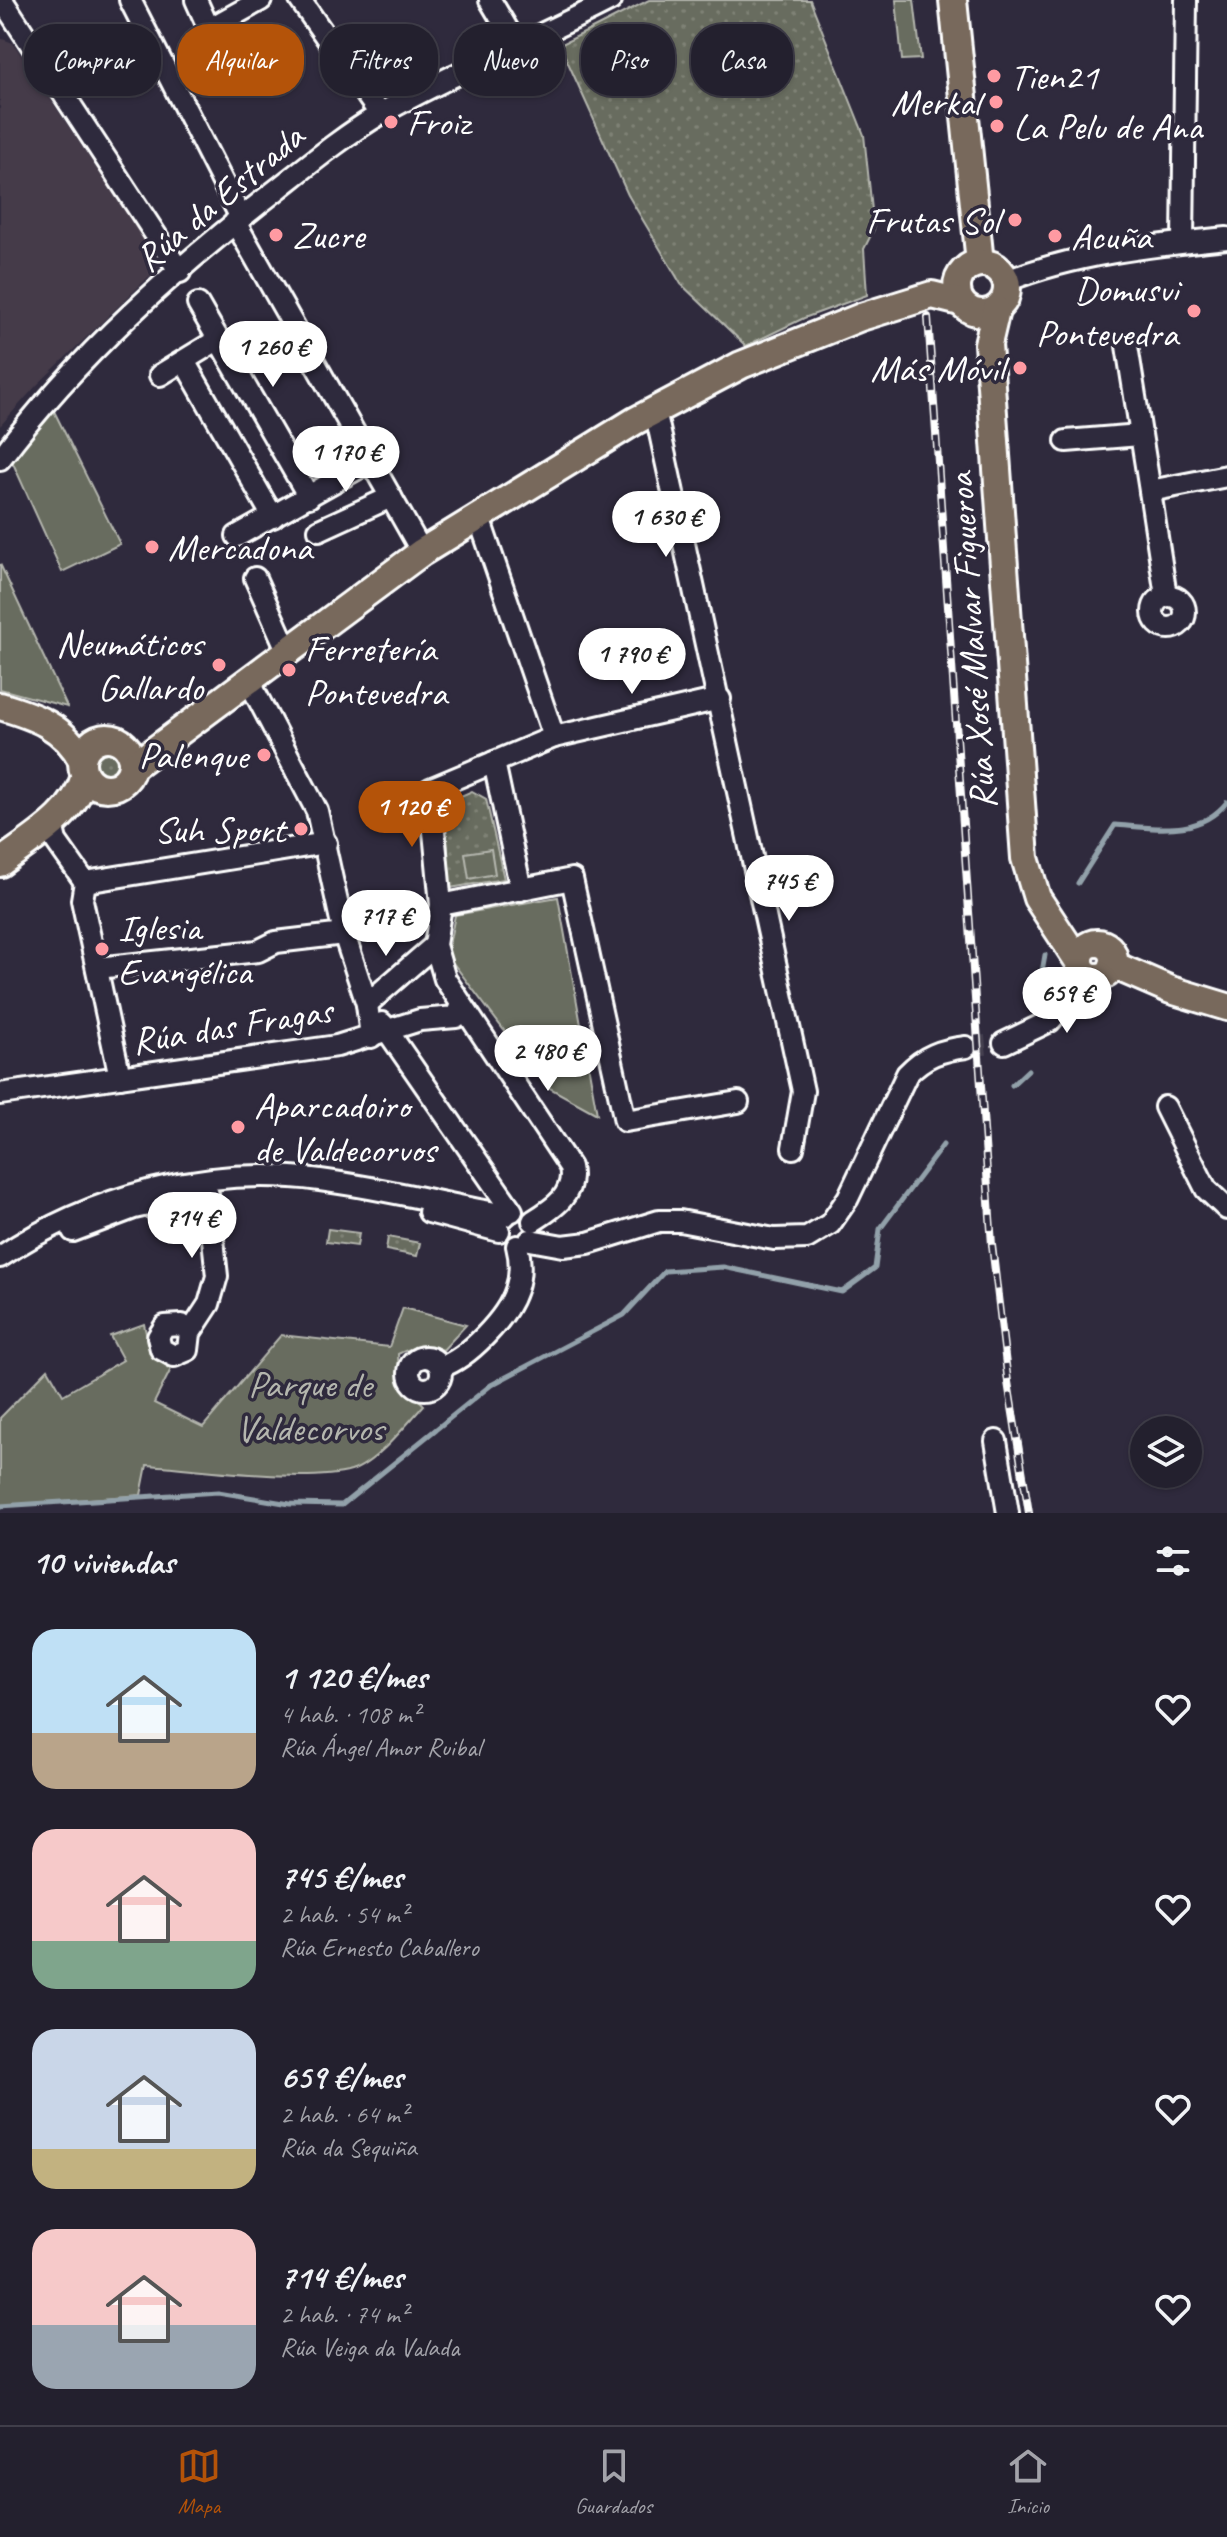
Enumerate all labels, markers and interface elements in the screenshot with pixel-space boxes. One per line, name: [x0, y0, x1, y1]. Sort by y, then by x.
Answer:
chip: Comprar: [24, 24, 161, 96]
chip: Alquilar: [177, 24, 304, 96]
chip: Filtros: [320, 24, 438, 96]
chip: Nuevo: [454, 24, 565, 96]
chip: Piso: [581, 24, 675, 96]
chip: Casa: [691, 24, 793, 96]
place label: Tien21: [1010, 53, 1100, 100]
marker: Tien21: [985, 67, 1003, 85]
place label: Merkal: [891, 79, 987, 126]
marker: Merkal: [987, 93, 1005, 111]
place label: Froiz: [407, 99, 473, 146]
place label: La Pelu de Ana: [1013, 103, 1205, 150]
street label: Rúa da Estrada: [125, 112, 315, 282]
marker: Froiz: [382, 113, 400, 131]
marker: La Pelu de Ana: [988, 117, 1006, 135]
place label: Frutas Sol: [866, 197, 1006, 244]
marker: Frutas Sol: [1006, 211, 1024, 229]
place label: Zucre: [292, 212, 367, 259]
place label: Acuña: [1071, 213, 1154, 260]
marker: Zucre: [267, 226, 285, 244]
marker: Acuña: [1046, 227, 1064, 245]
place label: Domusvi Pontevedra: [1036, 266, 1183, 357]
marker: Domusvi Pontevedra: [1185, 302, 1203, 320]
pin: 1 260 €: [199, 321, 347, 389]
text: 1 260 €: [237, 330, 309, 363]
place label: Más Móvil: [871, 345, 1011, 392]
marker: Más Móvil: [1011, 359, 1029, 377]
pin: 1 170 €: [272, 426, 420, 494]
text: 1 170 €: [311, 435, 381, 468]
street label: Rúa Xosé Malvar Figueroa: [936, 469, 1007, 811]
pin: 1 630 €: [592, 491, 740, 559]
text: 1 630 €: [630, 500, 702, 533]
place label: Mercadona: [168, 524, 314, 571]
marker: Mercadona: [143, 538, 161, 556]
place label: Neumáticos Gallardo: [56, 620, 206, 711]
place label: Ferretería Pontevedra: [305, 625, 449, 716]
pin: 1 790 €: [558, 628, 706, 696]
text: 1 790 €: [597, 637, 667, 670]
marker: Neumáticos Gallardo: [210, 656, 228, 674]
marker: Ferretería Pontevedra: [280, 661, 298, 679]
place label: Palenque: [139, 732, 251, 779]
marker: Palenque: [255, 746, 273, 764]
pin: 1 120 €: [338, 781, 486, 849]
text: 1 120 €: [376, 790, 448, 823]
place label: Suh Sport: [154, 806, 288, 853]
marker: Suh Sport: [292, 820, 310, 838]
pin: 745 €: [733, 855, 845, 923]
text: 745 €: [763, 864, 815, 897]
pin: 717 €: [330, 890, 442, 958]
text: 717 €: [360, 899, 412, 932]
place label: Iglesia Evangélica: [118, 904, 254, 995]
marker: Iglesia Evangélica: [93, 940, 111, 958]
pin: 659 €: [1011, 967, 1123, 1035]
text: 659 €: [1041, 976, 1093, 1009]
street label: Rúa das Fragas: [129, 986, 339, 1065]
pin: 2 480 €: [474, 1025, 622, 1093]
text: 2 480 €: [512, 1034, 584, 1067]
place label: Aparcadoiro de Valdecorvos: [254, 1082, 440, 1173]
marker: Aparcadoiro de Valdecorvos: [229, 1118, 247, 1136]
pin: 714 €: [136, 1192, 248, 1260]
text: 714 €: [166, 1201, 219, 1234]
park label: Parque de Valdecorvos: [236, 1361, 387, 1452]
map controls: [1130, 1416, 1202, 1488]
button: layers: [1130, 1416, 1202, 1488]
icon: filters: [1151, 1539, 1195, 1583]
text: 10 viviendas: [32, 1540, 175, 1583]
text: 1 120 €/mes: [280, 1655, 427, 1698]
icon: home: [96, 1661, 192, 1757]
icon: heart: [1151, 1687, 1195, 1731]
text: 4 hab. · 108 m²: [280, 1698, 420, 1731]
text: Rúa Ángel Amor Ruibal: [280, 1731, 481, 1764]
text: 745 €/mes: [280, 1855, 403, 1898]
icon: home: [96, 1861, 192, 1957]
icon: heart: [1151, 1887, 1195, 1931]
text: 2 hab. · 54 m²: [280, 1898, 408, 1931]
text: Rúa Ernesto Caballero: [280, 1931, 479, 1964]
text: 659 €/mes: [280, 2055, 403, 2098]
icon: home: [96, 2061, 192, 2157]
icon: heart: [1151, 2087, 1195, 2131]
text: 2 hab. · 64 m²: [280, 2098, 408, 2131]
text: Rúa da Sequiña: [280, 2131, 417, 2164]
text: 714 €/mes: [280, 2255, 403, 2298]
icon: home: [96, 2261, 192, 2357]
icon: heart: [1151, 2287, 1195, 2331]
text: 2 hab. · 74 m²: [280, 2298, 408, 2331]
text: Rúa Veiga da Valada: [280, 2331, 459, 2364]
tab: Mapa: [177, 2444, 221, 2520]
tab: Guardados: [575, 2444, 652, 2520]
tab: Inicio: [1006, 2444, 1050, 2520]

